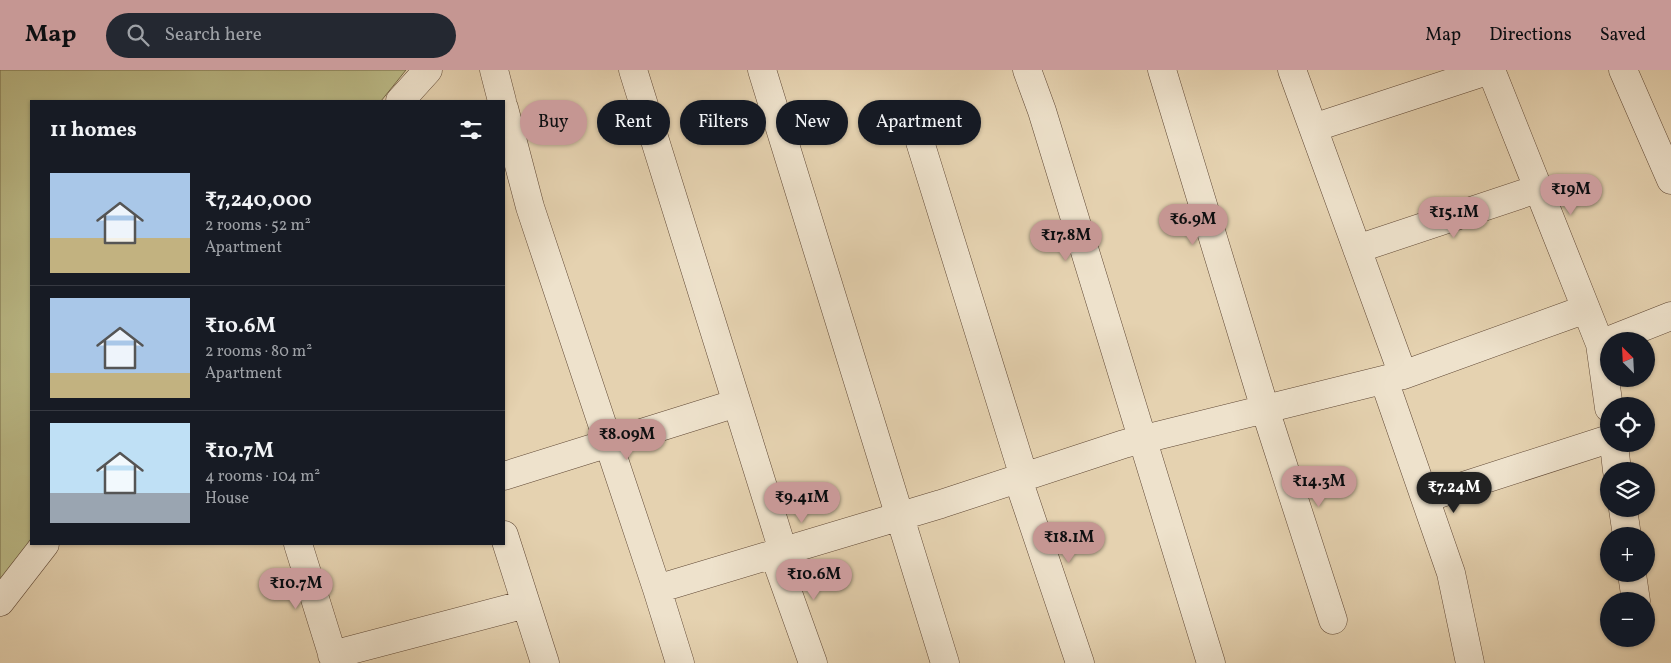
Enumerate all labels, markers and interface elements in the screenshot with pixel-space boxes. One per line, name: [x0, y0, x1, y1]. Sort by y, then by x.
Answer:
search box: [106, 13, 456, 58]
text: Map: [25, 18, 76, 52]
icon: search: [124, 21, 152, 49]
text: Search here: [164, 22, 262, 48]
text: Map: [1425, 23, 1461, 48]
text: Directions: [1489, 23, 1572, 48]
text: Saved: [1600, 23, 1646, 48]
chip: Buy: [520, 100, 587, 145]
chip: Rent: [597, 100, 670, 145]
chip: Filters: [680, 100, 766, 145]
chip: New: [776, 100, 848, 145]
chip: Apartment: [858, 100, 981, 145]
text: 11 homes: [50, 116, 137, 145]
icon: filters: [457, 116, 485, 144]
pin: ₹19M: [1541, 174, 1601, 216]
text: ₹19M: [1551, 179, 1591, 201]
text: ₹7,240,000: [205, 186, 312, 215]
icon: home: [90, 193, 150, 253]
pin: ₹15.1M: [1413, 196, 1495, 239]
text: ₹15.1M: [1429, 202, 1479, 224]
pin: ₹6.9M: [1158, 204, 1228, 246]
text: ₹6.9M: [1170, 209, 1216, 231]
text: 2 rooms · 52 m²: [205, 215, 311, 237]
pin: ₹17.8M: [1025, 220, 1107, 262]
text: ₹17.8M: [1041, 225, 1091, 247]
text: Apartment: [205, 237, 282, 259]
text: ₹10.6M: [205, 312, 276, 341]
icon: home: [90, 318, 150, 378]
north arrow: [1600, 332, 1655, 388]
map controls: [1600, 332, 1655, 647]
text: 2 rooms · 80 m²: [205, 341, 312, 363]
text: Apartment: [205, 363, 282, 385]
button: locate: [1600, 397, 1655, 452]
pin: ₹8.09M: [586, 418, 668, 461]
text: ₹8.09M: [599, 424, 655, 446]
text: ₹10.7M: [205, 437, 274, 466]
icon: home: [90, 443, 150, 503]
button: layers: [1600, 462, 1655, 517]
text: 4 rooms · 104 m²: [205, 466, 320, 488]
pin: ₹14.3M: [1278, 466, 1360, 508]
text: ₹14.3M: [1293, 471, 1345, 493]
pin: ₹7.24M: [1413, 472, 1495, 514]
text: ₹7.24M: [1428, 477, 1480, 499]
pin: ₹9.41M: [761, 482, 843, 524]
text: ₹9.41M: [775, 487, 829, 509]
text: House: [205, 488, 249, 510]
pin: ₹18.1M: [1028, 522, 1110, 564]
text: ₹18.1M: [1044, 527, 1094, 549]
button: +: [1600, 527, 1655, 582]
pin: ₹10.6M: [773, 558, 855, 601]
text: ₹10.6M: [787, 564, 841, 586]
pin: ₹10.7M: [255, 568, 337, 610]
text: ₹10.7M: [270, 573, 322, 595]
button: −: [1600, 592, 1655, 647]

